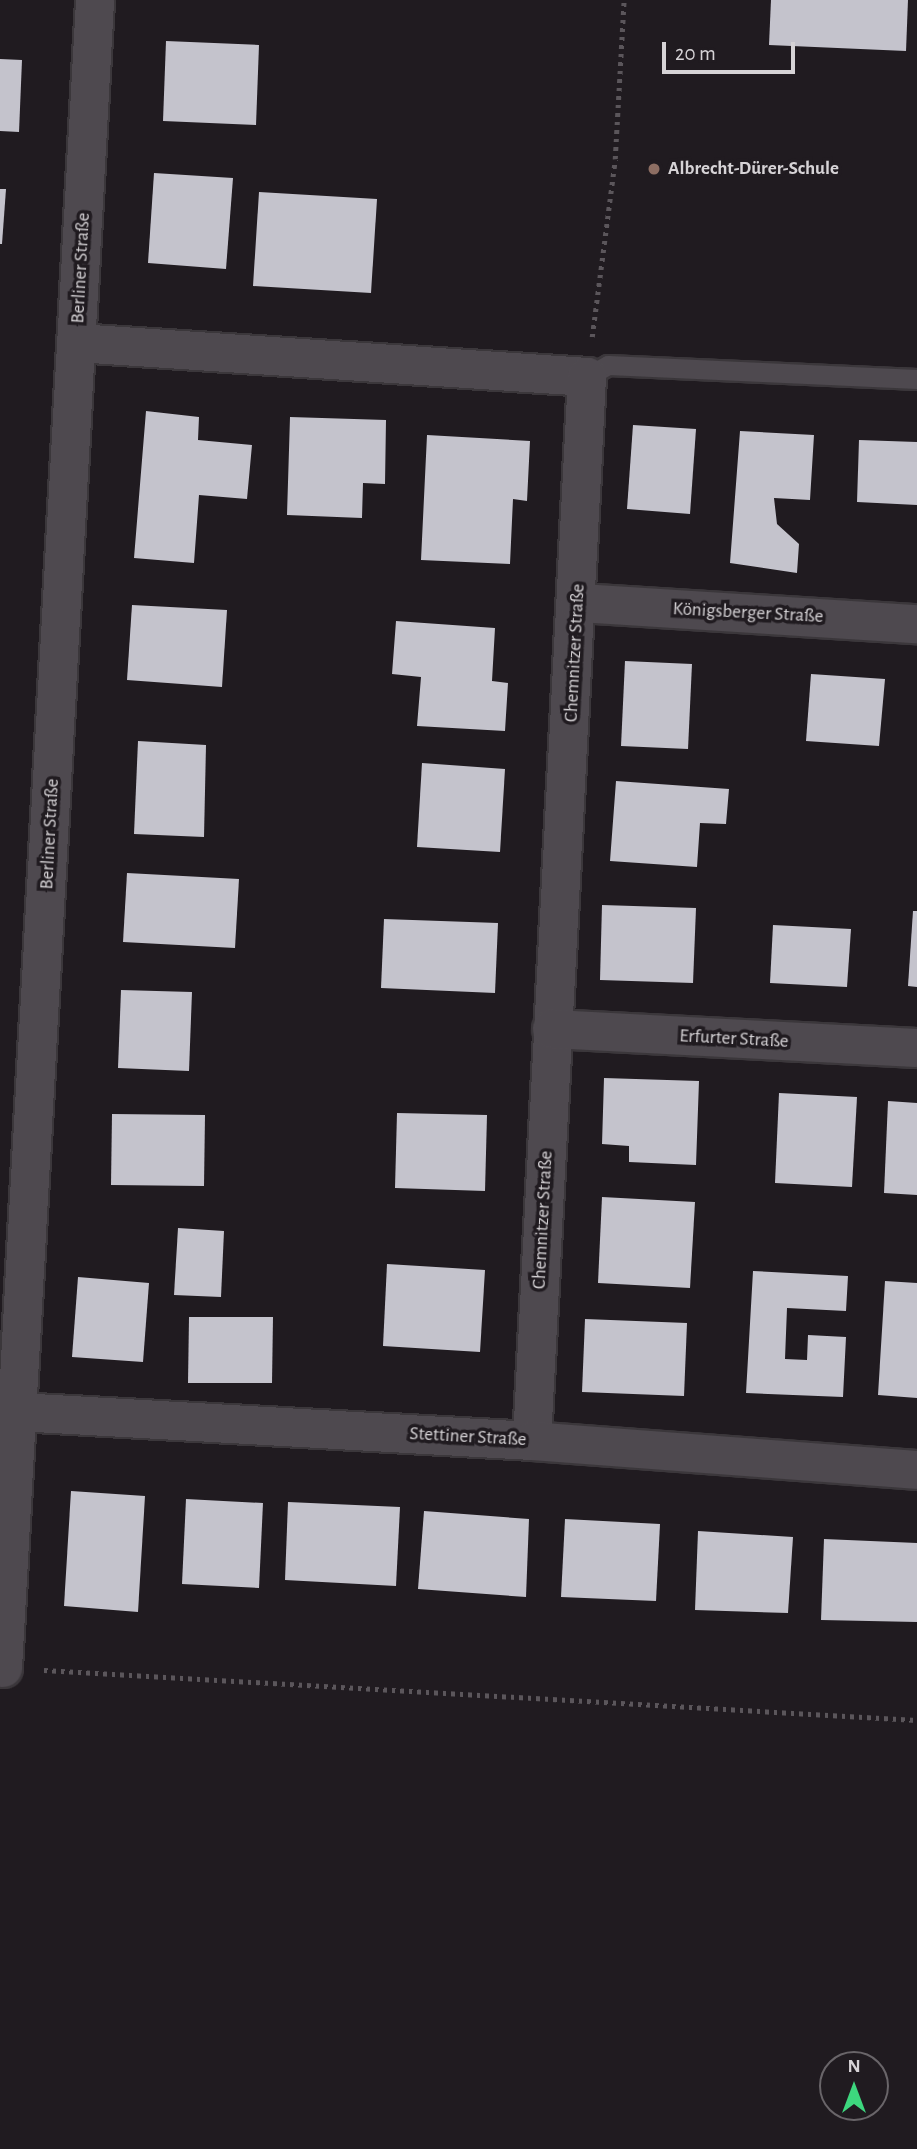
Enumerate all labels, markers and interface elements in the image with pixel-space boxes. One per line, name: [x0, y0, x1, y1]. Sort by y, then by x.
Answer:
scale bar: [665, 28, 798, 72]
text: 20 m: [675, 43, 716, 64]
place label: Albrecht-Dürer-Schule: [668, 158, 839, 180]
marker: Albrecht-Dürer-Schule: [646, 161, 662, 177]
street label: Berliner Straße: [67, 212, 95, 324]
street label: Chemnitzer Straße: [560, 583, 590, 723]
street label: Königsberger Straße: [672, 598, 824, 628]
street label: Berliner Straße: [36, 778, 64, 890]
street label: Erfurter Straße: [679, 1025, 789, 1053]
street label: Chemnitzer Straße: [528, 1150, 558, 1290]
street label: Stettiner Straße: [409, 1423, 527, 1451]
north arrow: [819, 2051, 889, 2121]
text: N: [847, 2057, 861, 2076]

